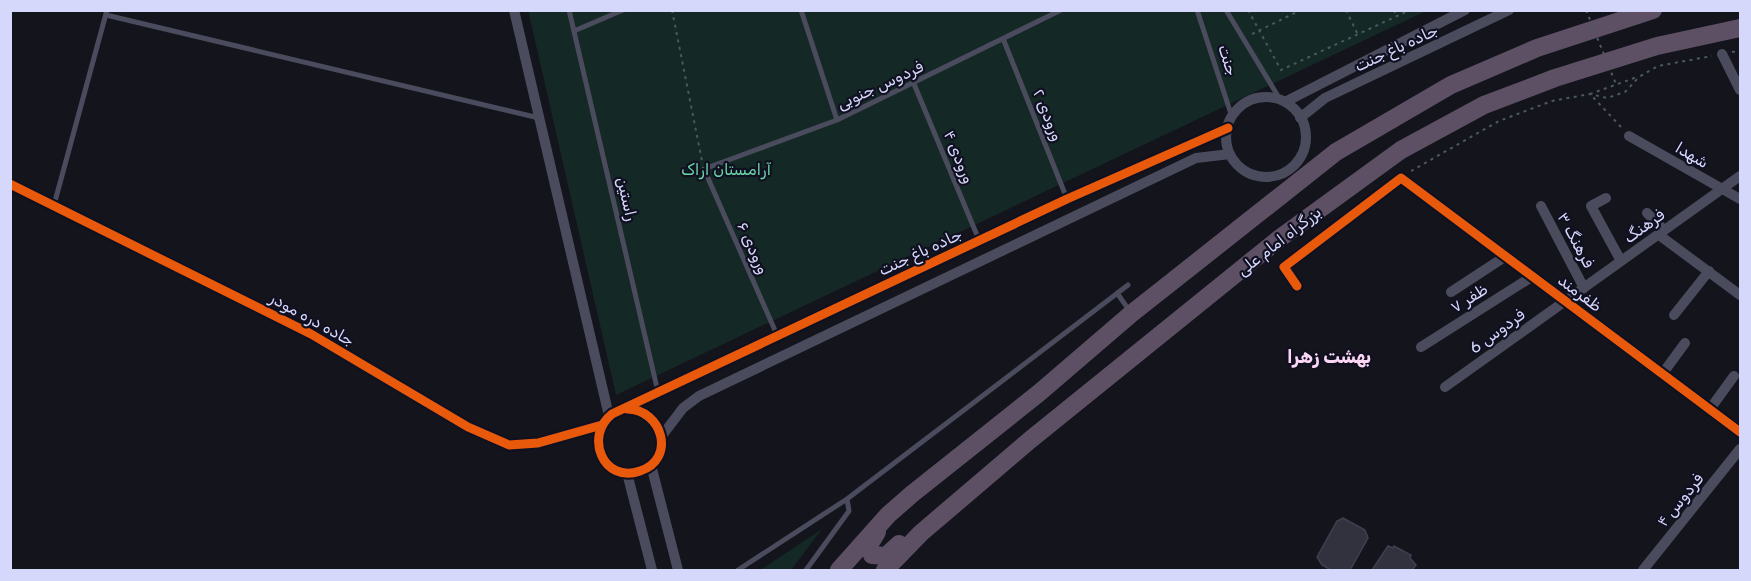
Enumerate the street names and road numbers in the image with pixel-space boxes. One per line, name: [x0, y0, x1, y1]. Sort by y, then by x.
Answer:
street label: جاده باغ جنت: [1351, 20, 1442, 77]
street label: جنت: [1214, 42, 1242, 78]
street label: فردوس جنوبی: [834, 56, 927, 114]
street label: ورودی ۲: [1028, 86, 1067, 144]
street label: ورودی ۴: [939, 128, 978, 187]
street label: شهدا: [1671, 138, 1712, 173]
street label: راستین: [612, 175, 641, 223]
street label: بزرگراه امام علی: [1233, 202, 1326, 281]
street label: فرهنگ: [1620, 205, 1669, 248]
street label: فرهنگ ۳: [1553, 209, 1599, 272]
street label: ورودی ۶: [732, 219, 773, 277]
street label: جاده باغ جنت: [875, 224, 966, 281]
street label: ظفرمند: [1554, 270, 1606, 316]
street label: ظفر ۷: [1447, 279, 1492, 318]
street label: جاده دره مودر: [265, 288, 357, 351]
street label: فردوس 6: [1466, 304, 1529, 358]
street label: فردوس ۴: [1653, 469, 1708, 531]

